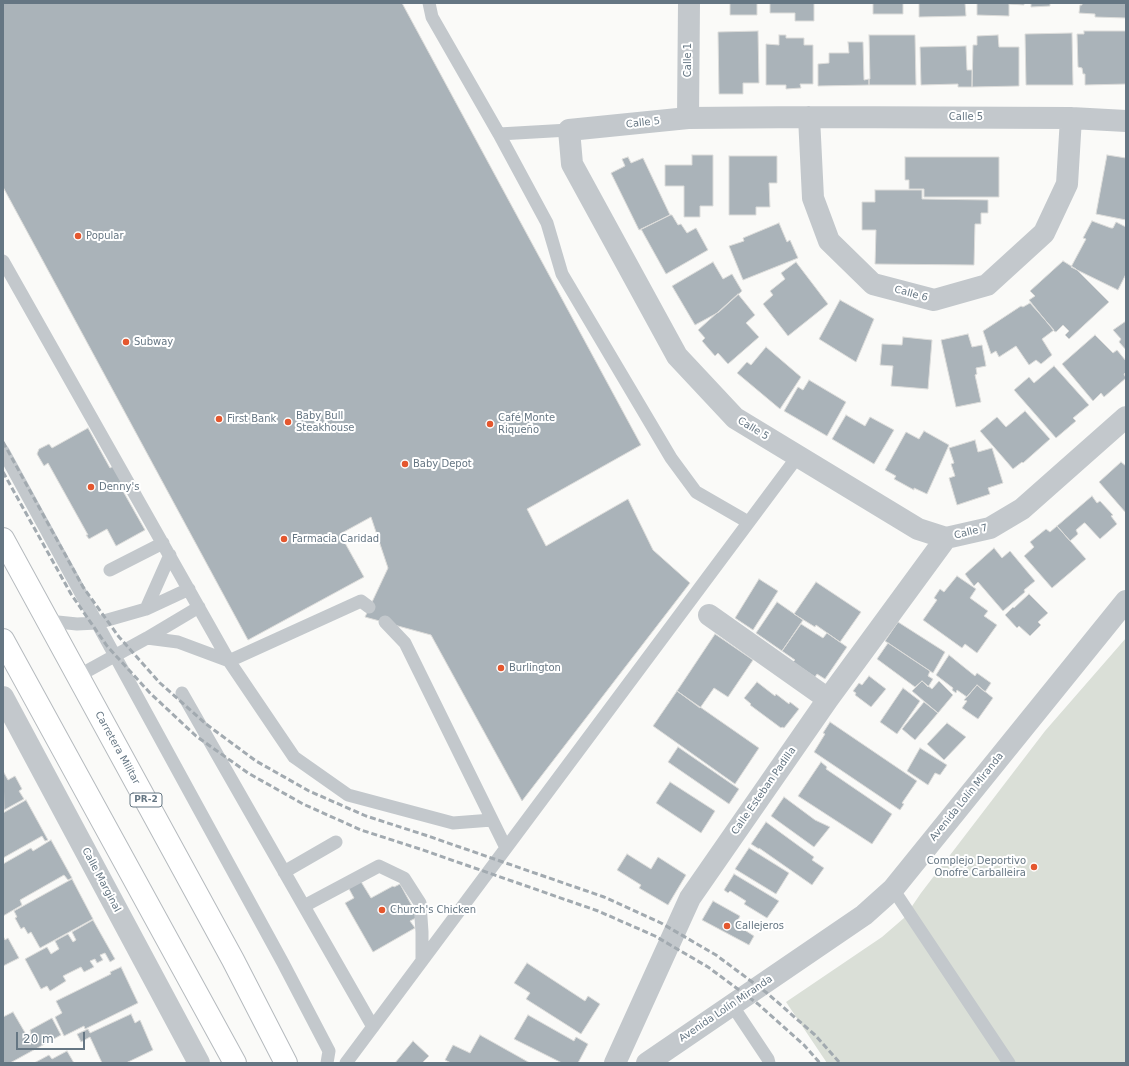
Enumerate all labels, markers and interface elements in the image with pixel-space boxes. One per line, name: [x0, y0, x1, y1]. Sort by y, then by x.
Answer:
street label: Calle 1: [682, 43, 694, 77]
street label: Calle 5: [949, 111, 983, 123]
street label: Calle 5: [625, 115, 661, 131]
place label: Popular: [86, 230, 123, 242]
marker: Popular: [73, 231, 83, 241]
street label: Calle 6: [893, 284, 929, 304]
place label: Subway: [134, 336, 173, 348]
marker: Subway: [121, 337, 131, 347]
place label: Baby Bull Steakhouse: [296, 410, 354, 434]
place label: Café Monte Riqueño: [498, 412, 555, 436]
place label: First Bank: [227, 413, 276, 425]
marker: First Bank: [214, 414, 224, 424]
street label: Calle 5: [735, 415, 771, 443]
marker: Baby Bull Steakhouse: [283, 417, 293, 427]
marker: Café Monte Riqueño: [485, 419, 495, 429]
place label: Baby Depot: [413, 458, 472, 470]
marker: Baby Depot: [400, 459, 410, 469]
place label: Denny's: [99, 481, 139, 493]
marker: Denny's: [86, 482, 96, 492]
street label: Calle 7: [953, 522, 989, 542]
place label: Farmacia Caridad: [292, 533, 379, 545]
marker: Farmacia Caridad: [279, 534, 289, 544]
place label: Burlington: [509, 662, 561, 674]
marker: Burlington: [496, 663, 506, 673]
street label: Carretera Militar: [92, 709, 142, 787]
street label: Calle Esteban Padilla: [729, 745, 799, 837]
street label: Avenida Lolín Miranda: [928, 750, 1006, 844]
road number: PR-2: [130, 793, 162, 807]
street label: Calle Marginal: [79, 846, 123, 914]
place label: Complejo Deportivo Onofre Carballeira: [927, 855, 1026, 878]
marker: Complejo Deportivo Onofre Carballeira: [1029, 862, 1039, 872]
place label: Church's Chicken: [390, 904, 476, 916]
marker: Church's Chicken: [377, 905, 387, 915]
place label: Callejeros: [735, 920, 784, 932]
marker: Callejeros: [722, 921, 732, 931]
street label: Avenida Lolín Miranda: [677, 973, 775, 1045]
scale bar: [18, 1024, 87, 1050]
text: 20 m: [23, 1032, 54, 1046]

